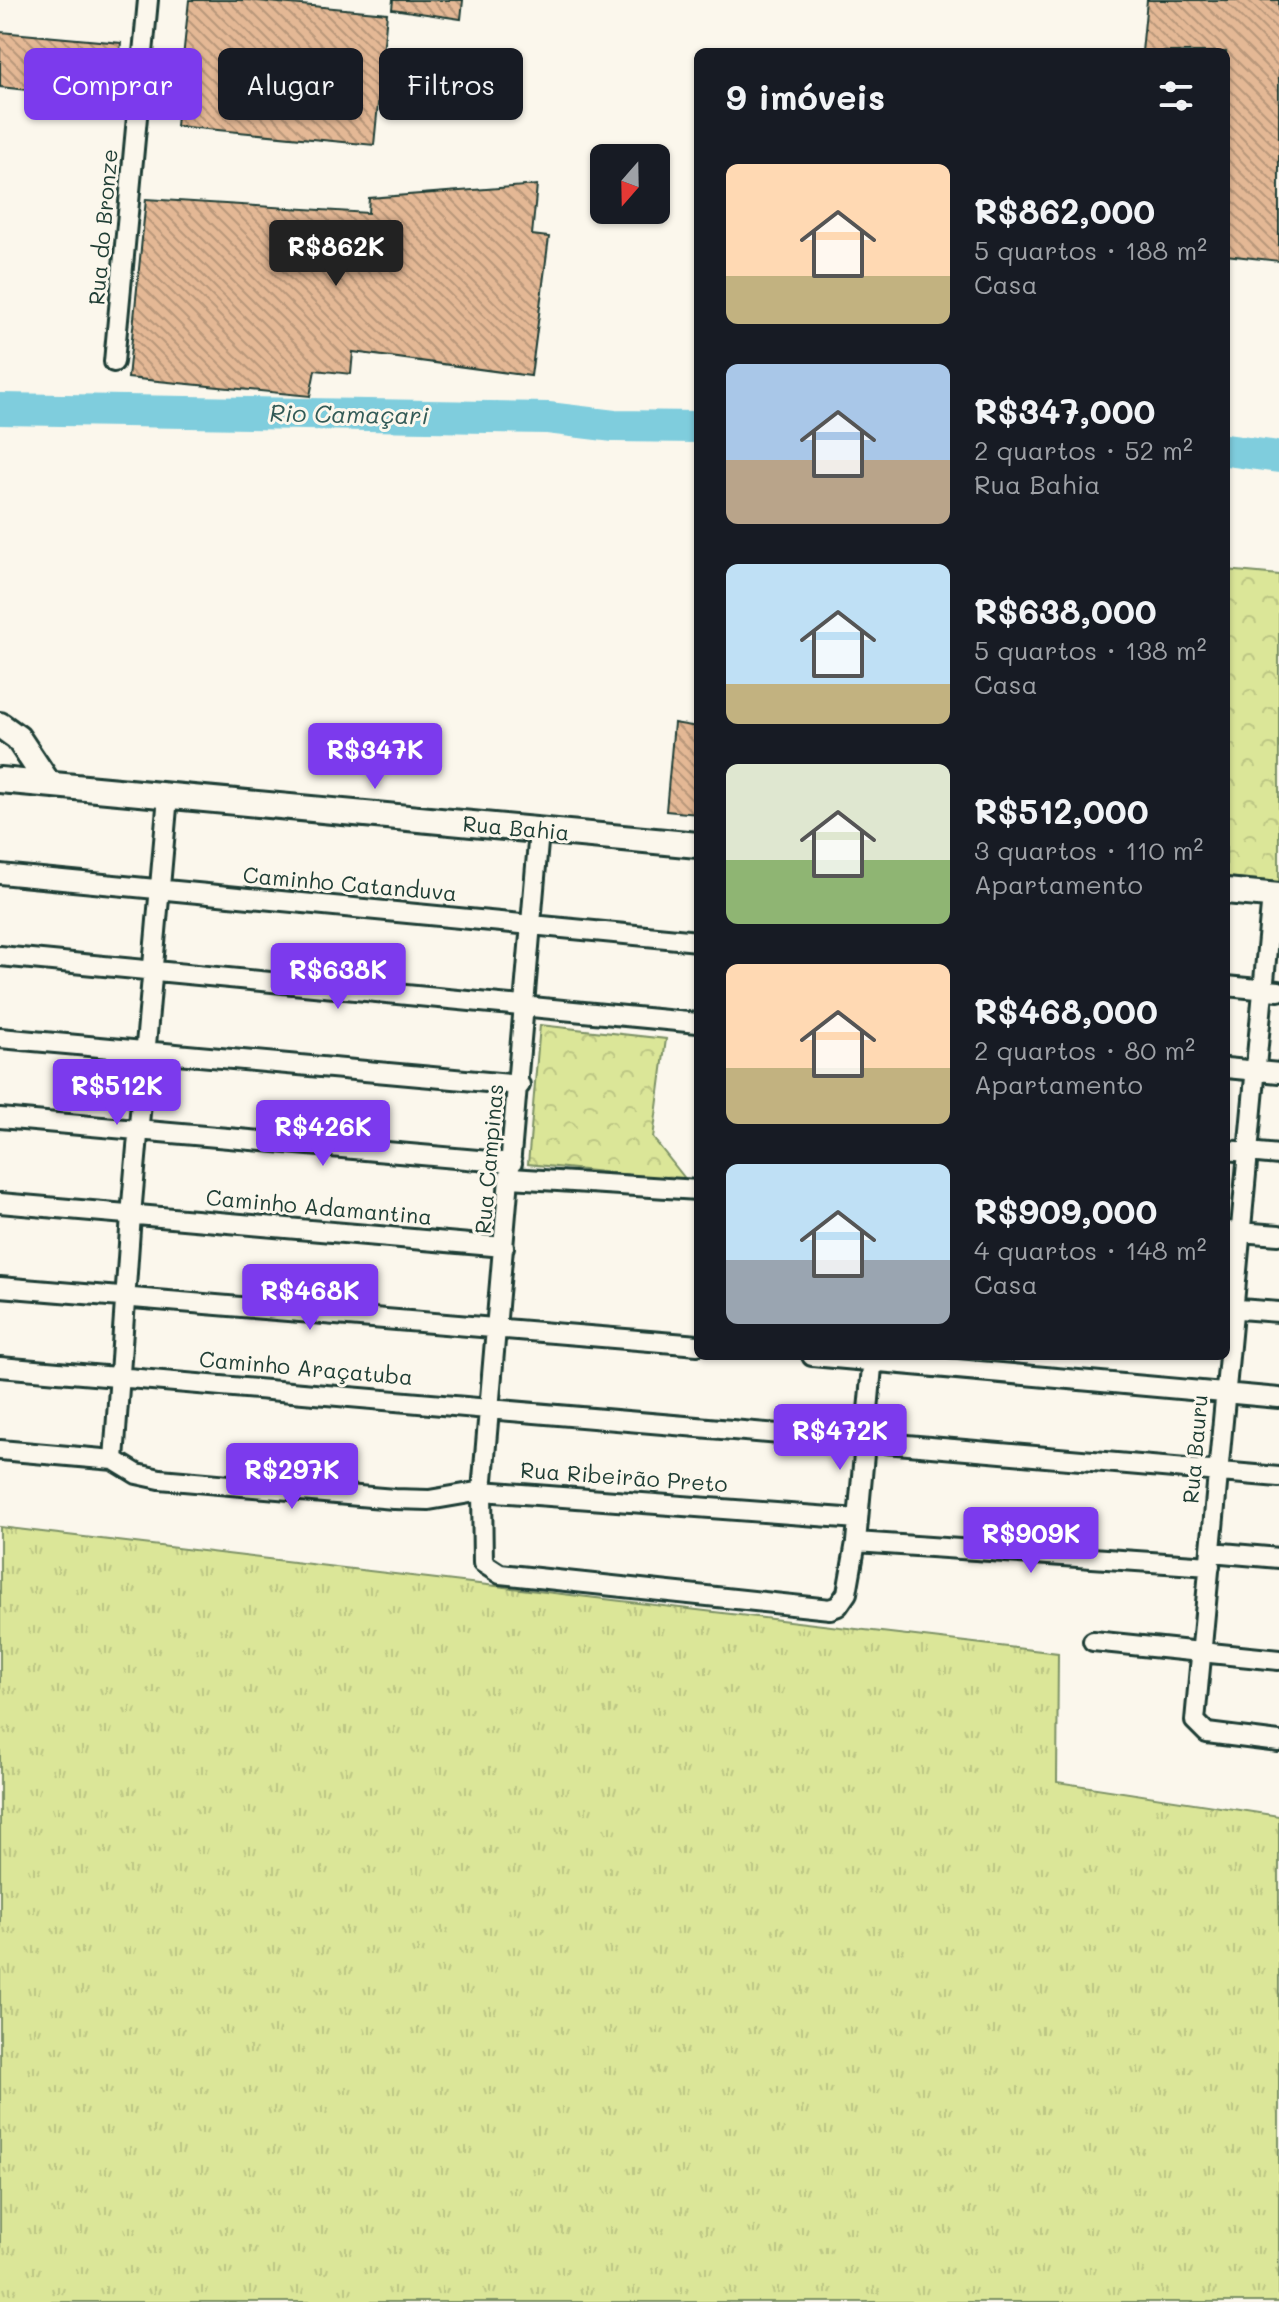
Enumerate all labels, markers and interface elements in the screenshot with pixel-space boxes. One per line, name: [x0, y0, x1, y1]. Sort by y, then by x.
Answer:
chip: Comprar: [24, 48, 202, 120]
chip: Alugar: [218, 48, 363, 120]
chip: Filtros: [379, 48, 523, 120]
text: 9 imóveis: [726, 74, 885, 119]
icon: filters: [1154, 74, 1198, 118]
north arrow: [590, 144, 670, 224]
map controls: [590, 144, 670, 224]
street label: Rua do Bronze: [81, 148, 124, 306]
text: R$862,000: [974, 188, 1155, 233]
icon: home: [790, 196, 886, 292]
pin: R$862K: [271, 220, 401, 288]
text: R$862K: [287, 229, 385, 263]
text: 5 quartos · 188 m²: [974, 233, 1207, 267]
text: Casa: [974, 267, 1038, 301]
text: R$347,000: [974, 388, 1155, 433]
icon: home: [790, 396, 886, 492]
water label: Rio Camaçari: [269, 397, 430, 430]
text: 2 quartos · 52 m²: [974, 433, 1193, 467]
text: Rua Bahia: [974, 467, 1101, 501]
text: R$638,000: [974, 588, 1157, 633]
icon: home: [790, 596, 886, 692]
text: 5 quartos · 138 m²: [974, 633, 1207, 667]
text: Casa: [974, 667, 1038, 701]
pin: R$347K: [310, 723, 440, 791]
text: R$347K: [326, 732, 424, 766]
text: R$512,000: [974, 788, 1149, 833]
icon: home: [790, 796, 886, 892]
street label: Rua Bahia: [461, 808, 571, 847]
text: 3 quartos · 110 m²: [974, 833, 1203, 867]
street label: Caminho Catanduva: [242, 860, 458, 907]
text: Apartamento: [974, 867, 1143, 901]
pin: R$638K: [273, 943, 403, 1011]
text: R$638K: [289, 952, 387, 986]
text: R$468,000: [974, 988, 1158, 1033]
icon: home: [790, 996, 886, 1092]
text: 2 quartos · 80 m²: [974, 1033, 1195, 1067]
pin: R$512K: [52, 1059, 182, 1127]
text: Apartamento: [974, 1067, 1143, 1101]
text: R$512K: [71, 1068, 163, 1102]
street label: Rua Campinas: [467, 1083, 510, 1235]
pin: R$426K: [258, 1100, 388, 1168]
text: R$426K: [274, 1109, 372, 1143]
street label: Caminho Adamantina: [205, 1182, 433, 1231]
text: R$909,000: [974, 1188, 1157, 1233]
icon: home: [790, 1196, 886, 1292]
text: 4 quartos · 148 m²: [974, 1233, 1207, 1267]
pin: R$468K: [245, 1264, 375, 1332]
text: Casa: [974, 1267, 1038, 1301]
text: R$468K: [260, 1273, 360, 1307]
street label: Caminho Araçatuba: [198, 1344, 414, 1391]
street label: Rua Bauru: [1175, 1393, 1214, 1505]
pin: R$472K: [775, 1404, 905, 1472]
text: R$472K: [792, 1413, 888, 1447]
pin: R$297K: [227, 1443, 357, 1511]
text: R$297K: [244, 1452, 340, 1486]
street label: Rua Ribeirão Preto: [519, 1455, 729, 1498]
pin: R$909K: [966, 1507, 1096, 1575]
text: R$909K: [981, 1516, 1081, 1550]

